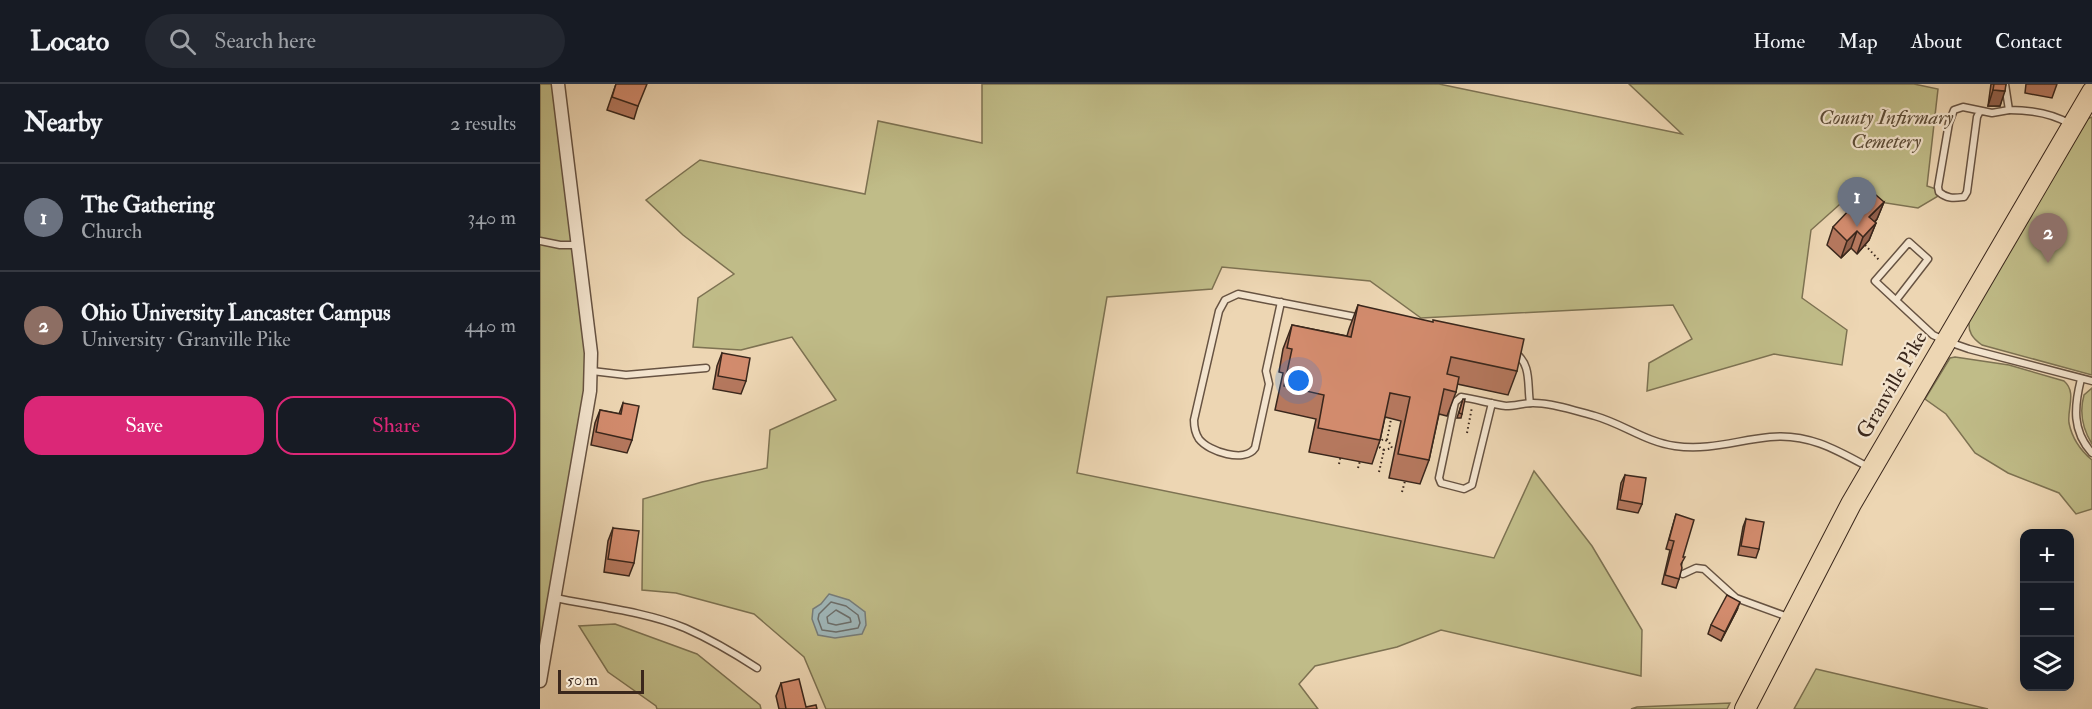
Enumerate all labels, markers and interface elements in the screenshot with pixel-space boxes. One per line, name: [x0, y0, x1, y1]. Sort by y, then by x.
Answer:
search box: [145, 14, 565, 68]
text: Locato: [30, 24, 109, 59]
icon: search: [166, 25, 199, 58]
text: Search here: [214, 27, 316, 55]
text: Home: [1753, 28, 1805, 55]
text: Map: [1838, 28, 1878, 55]
text: About: [1911, 28, 1962, 55]
text: Contact: [1995, 28, 2062, 55]
park label: County Infirmary Cemetery: [1819, 104, 1954, 155]
text: Nearby: [24, 107, 102, 139]
text: 2 results: [450, 111, 516, 136]
pin: 1: [1838, 178, 1876, 227]
text: The Gathering: [81, 191, 214, 219]
text: 1: [40, 205, 47, 230]
text: 340 m: [468, 205, 516, 230]
pin: 2: [2028, 214, 2068, 263]
text: Church: [81, 219, 142, 244]
text: Ohio University Lancaster Campus: [81, 299, 391, 327]
text: 2: [38, 313, 49, 338]
text: 440 m: [464, 313, 516, 338]
street label: Granville Pike: [1850, 326, 1934, 443]
text: University · Granville Pike: [81, 327, 291, 352]
your location: [1284, 366, 1313, 395]
button: Save: [24, 396, 264, 455]
button: Share: [276, 396, 516, 455]
map controls: [2020, 529, 2074, 691]
button: +: [2020, 529, 2074, 583]
button: −: [2020, 583, 2074, 637]
button: layers: [2020, 637, 2074, 691]
scale bar: [558, 667, 644, 694]
text: 50 m: [567, 670, 598, 690]

